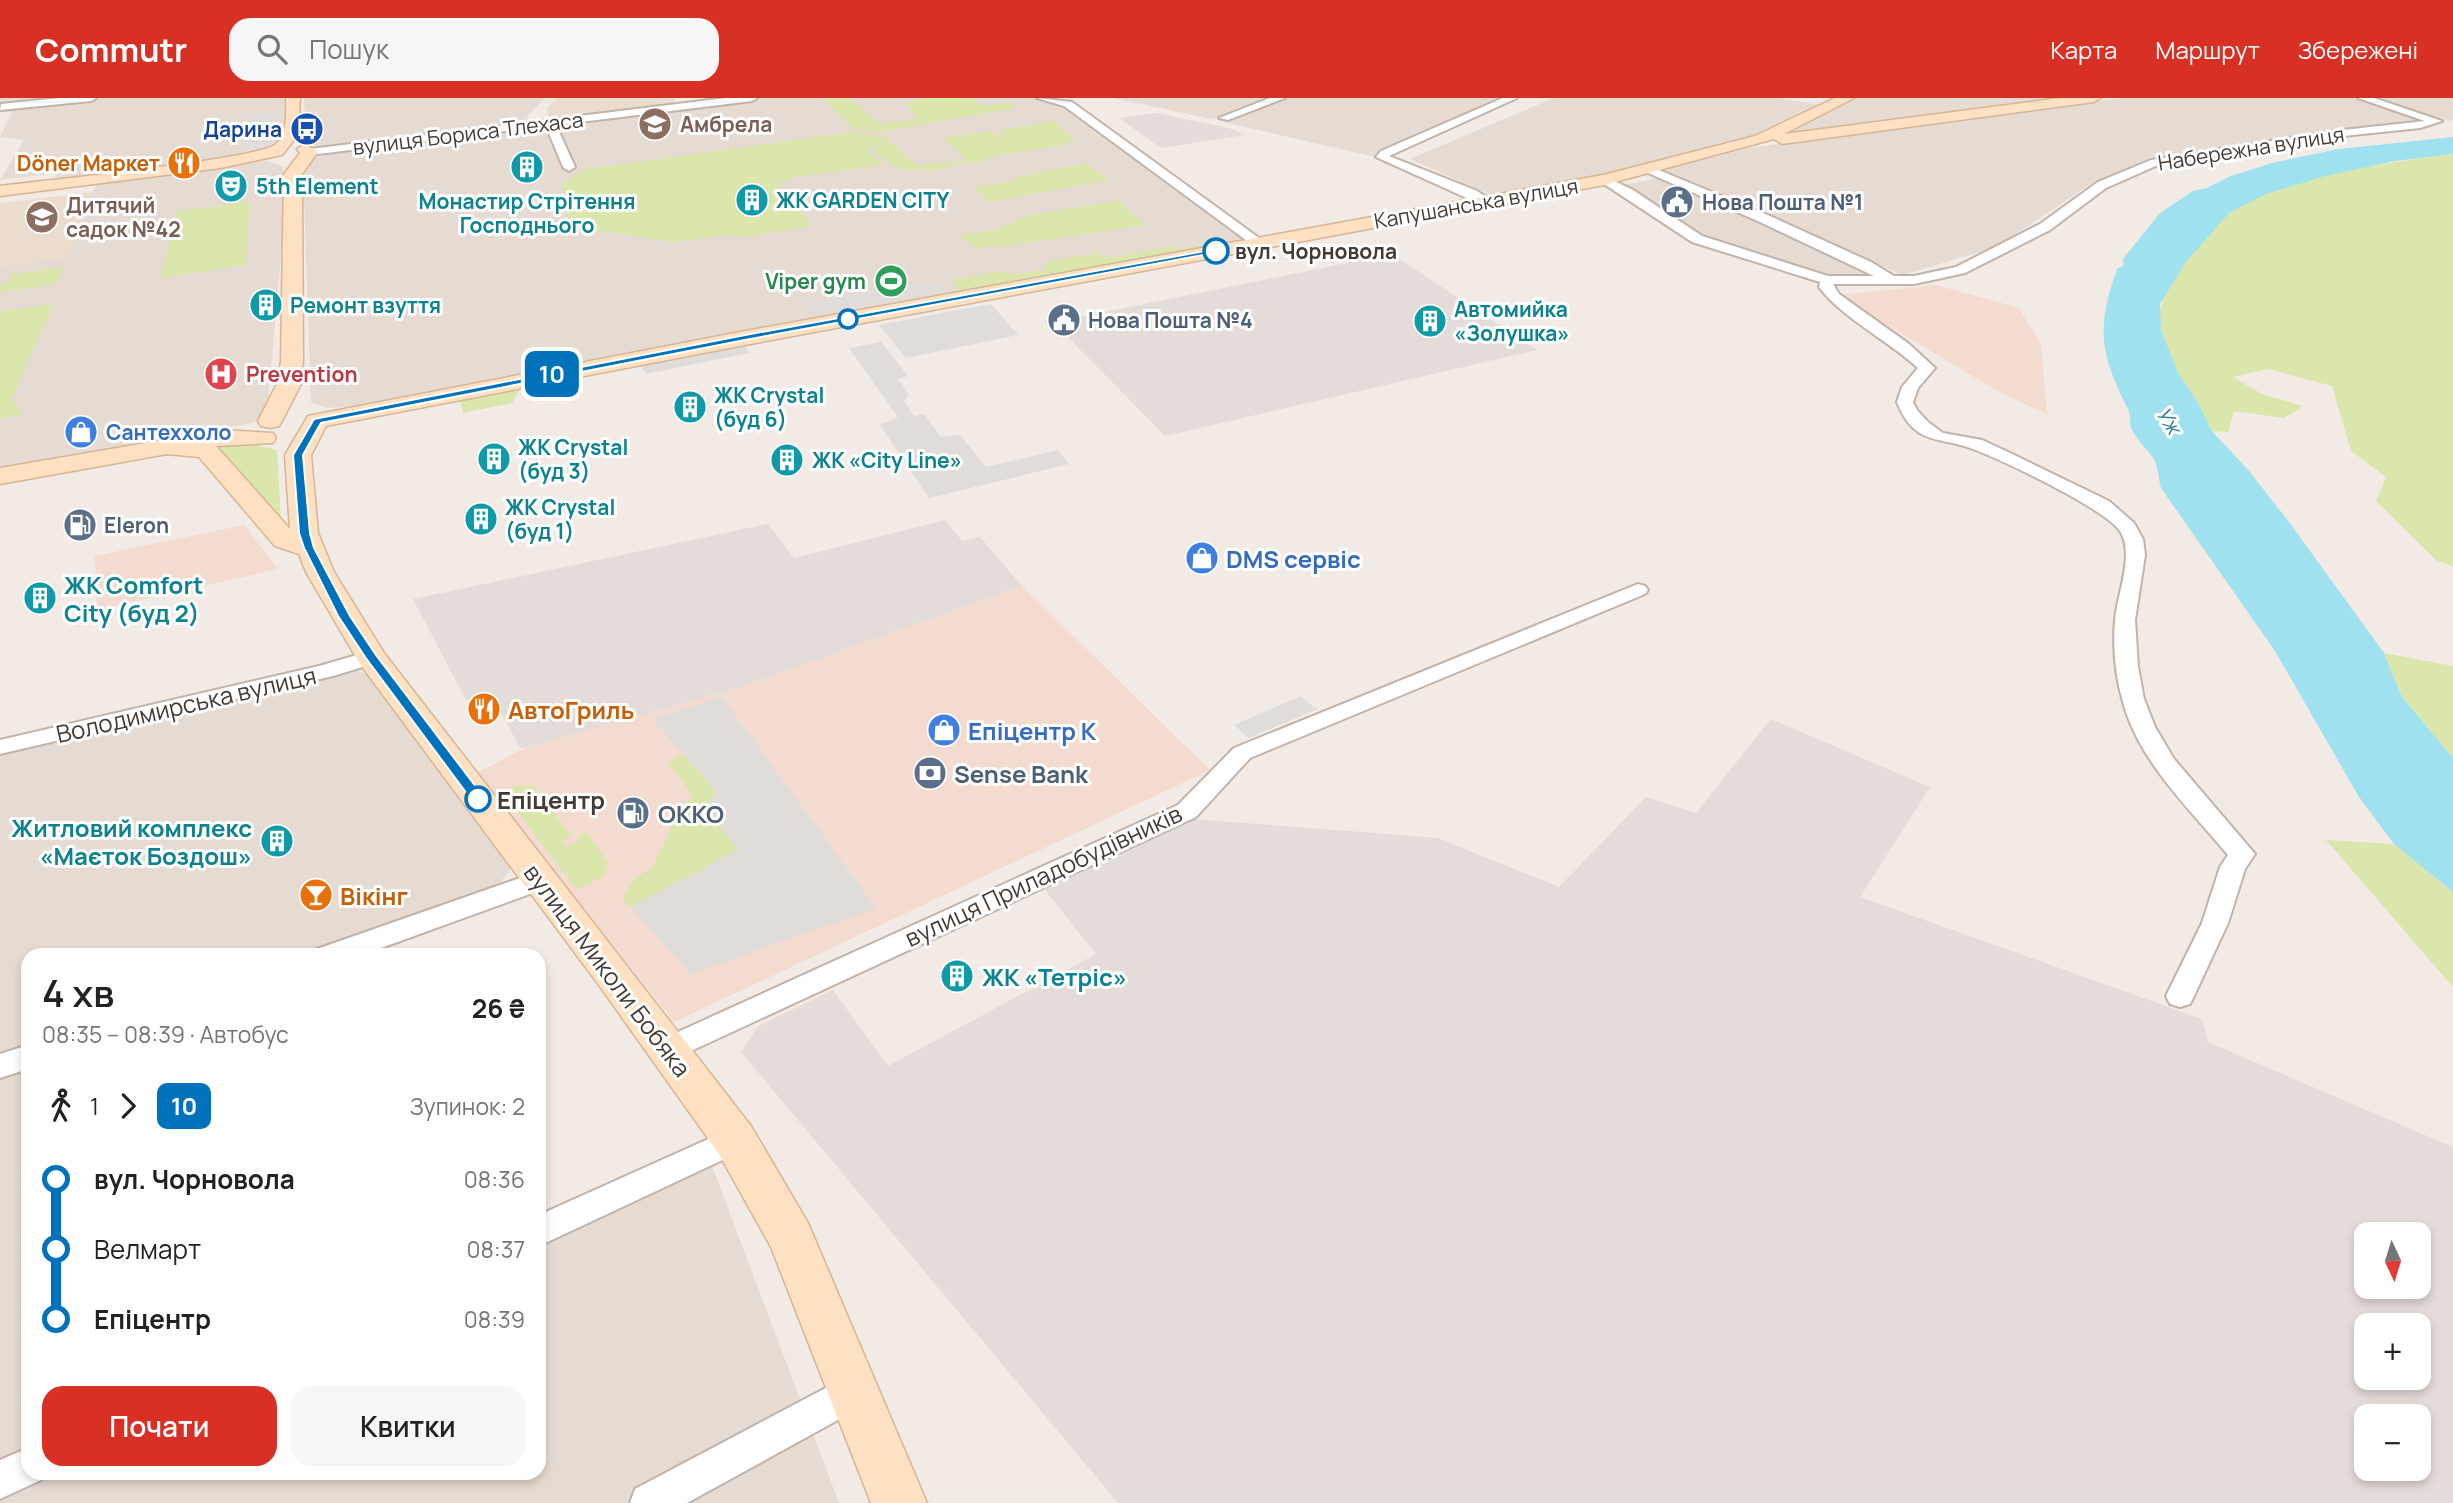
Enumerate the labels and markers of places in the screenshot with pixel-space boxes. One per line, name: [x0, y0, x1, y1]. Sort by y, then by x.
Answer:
school or university icon: Амбрела: [636, 105, 674, 143]
bus stop icon: Дарина: [288, 110, 326, 148]
place label: Амбрела: [680, 110, 772, 138]
place label: Дарина: [203, 115, 282, 143]
restaurant icon: Döner Маркет: [165, 144, 203, 182]
building icon: Монастир Стрітення Господнього: [508, 148, 546, 186]
place label: Döner Маркет: [17, 149, 160, 177]
theatre icon: 5th Element: [212, 167, 250, 205]
place label: 5th Element: [256, 172, 379, 200]
building icon: ЖК GARDEN CITY: [733, 181, 771, 219]
public building icon: Нова Пошта №1: [1658, 183, 1696, 221]
place label: ЖК GARDEN CITY: [776, 186, 950, 214]
place label: Монастир Стрітення Господнього: [419, 187, 635, 239]
place label: Нова Пошта №1: [1702, 188, 1863, 216]
place label: Дитячий садок №42: [66, 191, 181, 243]
school or university icon: Дитячий садок №42: [23, 198, 61, 236]
place label: вул. Чорновола: [1235, 237, 1397, 265]
marker: вул. Чорновола: [1203, 238, 1229, 264]
sports icon: Viper gym: [872, 262, 910, 300]
place label: Viper gym: [765, 267, 866, 295]
building icon: Ремонт взуття: [247, 286, 285, 324]
place label: Ремонт взуття: [290, 291, 441, 319]
place label: Автомийка «Золушка»: [1454, 295, 1570, 347]
public building icon: Нова Пошта №4: [1045, 301, 1083, 339]
building icon: Автомийка «Золушка»: [1411, 302, 1449, 340]
place label: Нова Пошта №4: [1088, 306, 1253, 334]
unlabelled marker: [838, 309, 858, 329]
hospital icon: Prevention: [202, 355, 240, 393]
place label: Prevention: [246, 360, 358, 388]
place label: ЖК Crystal (буд 6): [714, 381, 824, 433]
building icon: ЖК Crystal (буд 6): [671, 388, 709, 426]
shop icon: Сантеххоло: [62, 413, 100, 451]
place label: Сантеххоло: [106, 418, 232, 446]
place label: ЖК Crystal (буд 3): [518, 433, 628, 485]
building icon: ЖК Crystal (буд 3): [475, 440, 513, 478]
building icon: ЖК «City Line»: [768, 441, 806, 479]
place label: ЖК «City Line»: [812, 446, 962, 474]
place label: ЖК Crystal (буд 1): [505, 493, 615, 545]
building icon: ЖК Crystal (буд 1): [462, 500, 500, 538]
fuel station icon: Eleron: [61, 506, 99, 544]
place label: Eleron: [104, 511, 169, 539]
shop icon: DMS сервіс: [1183, 539, 1221, 577]
place label: DMS сервіс: [1226, 542, 1361, 575]
place label: ЖК Comfort City (буд 2): [64, 568, 203, 629]
building icon: ЖК Comfort City (буд 2): [21, 579, 59, 617]
restaurant icon: АвтоГриль: [465, 690, 503, 728]
place label: АвтоГриль: [508, 693, 634, 726]
shop icon: Епіцентр К: [925, 711, 963, 749]
place label: Епіцентр К: [968, 714, 1097, 747]
bank icon: Sense Bank: [911, 754, 949, 792]
place label: Sense Bank: [954, 757, 1089, 790]
place label: Епіцентр: [497, 783, 605, 816]
marker: Епіцентр: [465, 786, 491, 812]
fuel station icon: ОККО: [614, 794, 652, 832]
place label: ОККО: [658, 797, 724, 830]
place label: Житловий комплекс «Маєток Боздош»: [11, 811, 252, 872]
building icon: Житловий комплекс «Маєток Боздош»: [258, 822, 296, 860]
bar icon: Вікінг: [297, 876, 335, 914]
place label: Вікінг: [340, 879, 408, 912]
building icon: ЖК «Тетріс»: [938, 957, 976, 995]
place label: ЖК «Тетріс»: [982, 960, 1127, 993]

